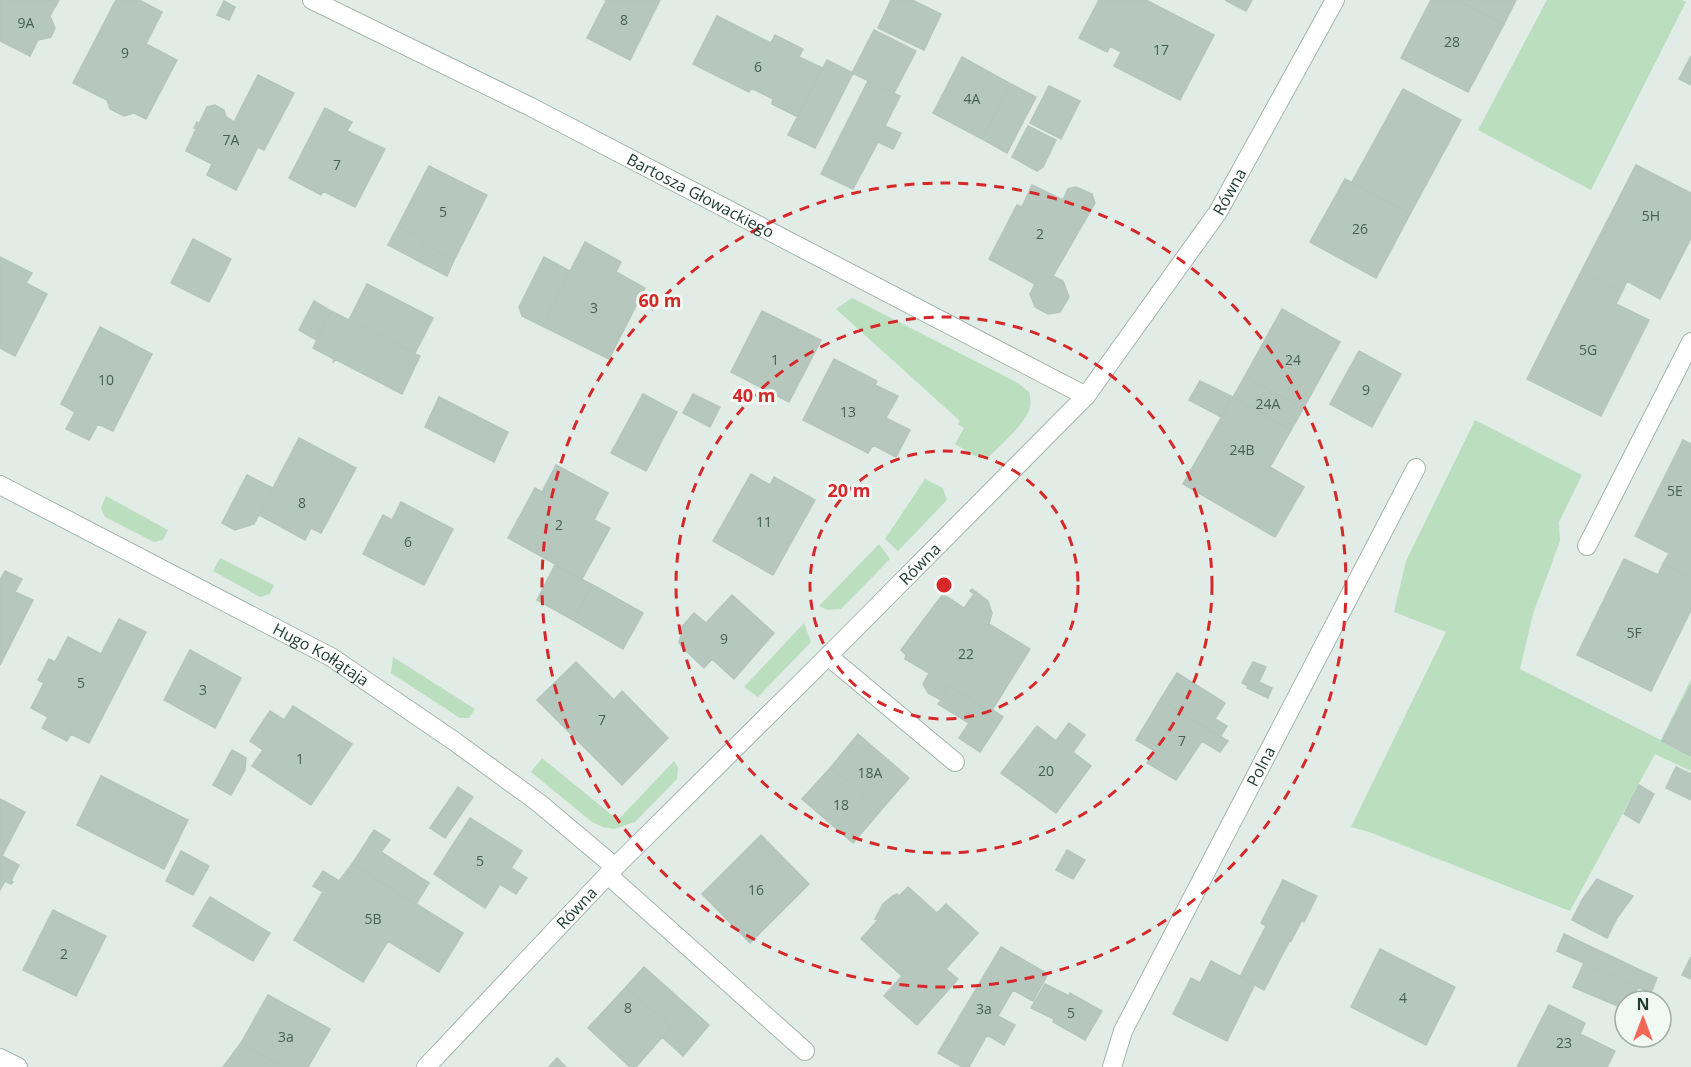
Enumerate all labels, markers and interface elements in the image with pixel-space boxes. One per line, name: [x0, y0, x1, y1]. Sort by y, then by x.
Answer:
house number: 8: [620, 10, 628, 29]
house number: 9A: [18, 13, 35, 32]
house number: 28: [1444, 32, 1460, 51]
house number: 17: [1153, 40, 1169, 59]
house number: 9: [121, 43, 129, 62]
house number: 6: [754, 57, 762, 76]
house number: 4A: [964, 89, 981, 108]
house number: 7A: [223, 130, 240, 149]
street label: Bartosza Głowackiego: [623, 148, 778, 243]
house number: 7: [333, 155, 341, 174]
street label: Równa: [1207, 164, 1251, 219]
house number: 5: [439, 202, 447, 221]
house number: 5H: [1642, 206, 1660, 225]
house number: 26: [1352, 219, 1368, 238]
house number: 2: [1036, 224, 1044, 243]
text: 60 m: [639, 288, 681, 312]
house number: 3: [590, 298, 598, 317]
house number: 5G: [1579, 340, 1597, 359]
house number: 1: [771, 350, 779, 369]
house number: 24: [1285, 350, 1301, 369]
house number: 10: [98, 370, 114, 389]
house number: 9: [1362, 380, 1370, 399]
text: 40 m: [733, 383, 775, 407]
house number: 24A: [1256, 394, 1281, 413]
house number: 13: [840, 402, 856, 421]
house number: 24B: [1229, 440, 1255, 459]
text: 20 m: [828, 478, 870, 502]
house number: 5E: [1667, 481, 1683, 500]
house number: 8: [298, 493, 306, 512]
house number: 11: [756, 512, 772, 531]
house number: 2: [555, 515, 563, 534]
house number: 6: [404, 532, 412, 551]
street label: Równa: [894, 538, 945, 589]
centre of rings: [934, 575, 954, 595]
street label: Hugo Kołłątaja: [269, 618, 374, 691]
house number: 5F: [1626, 623, 1642, 642]
house number: 9: [720, 629, 728, 648]
house number: 22: [958, 644, 974, 663]
house number: 5: [77, 673, 85, 692]
house number: 3: [199, 680, 207, 699]
house number: 7: [598, 710, 606, 729]
house number: 7: [1178, 731, 1186, 750]
street label: Polna: [1241, 743, 1280, 790]
house number: 1: [296, 749, 304, 768]
house number: 20: [1038, 761, 1054, 780]
house number: 18A: [858, 763, 883, 782]
house number: 18: [833, 795, 849, 814]
house number: 5: [476, 851, 484, 870]
house number: 16: [748, 880, 764, 899]
street label: Równa: [551, 882, 602, 934]
house number: 5B: [364, 909, 382, 928]
house number: 2: [60, 944, 68, 963]
house number: 4: [1399, 988, 1407, 1007]
north arrow: [1613, 989, 1673, 1049]
text: N: [1636, 993, 1650, 1015]
house number: 8: [624, 998, 632, 1017]
house number: 3a: [976, 999, 992, 1018]
house number: 5: [1067, 1003, 1075, 1022]
house number: 3a: [278, 1027, 294, 1046]
house number: 23: [1556, 1033, 1572, 1052]

